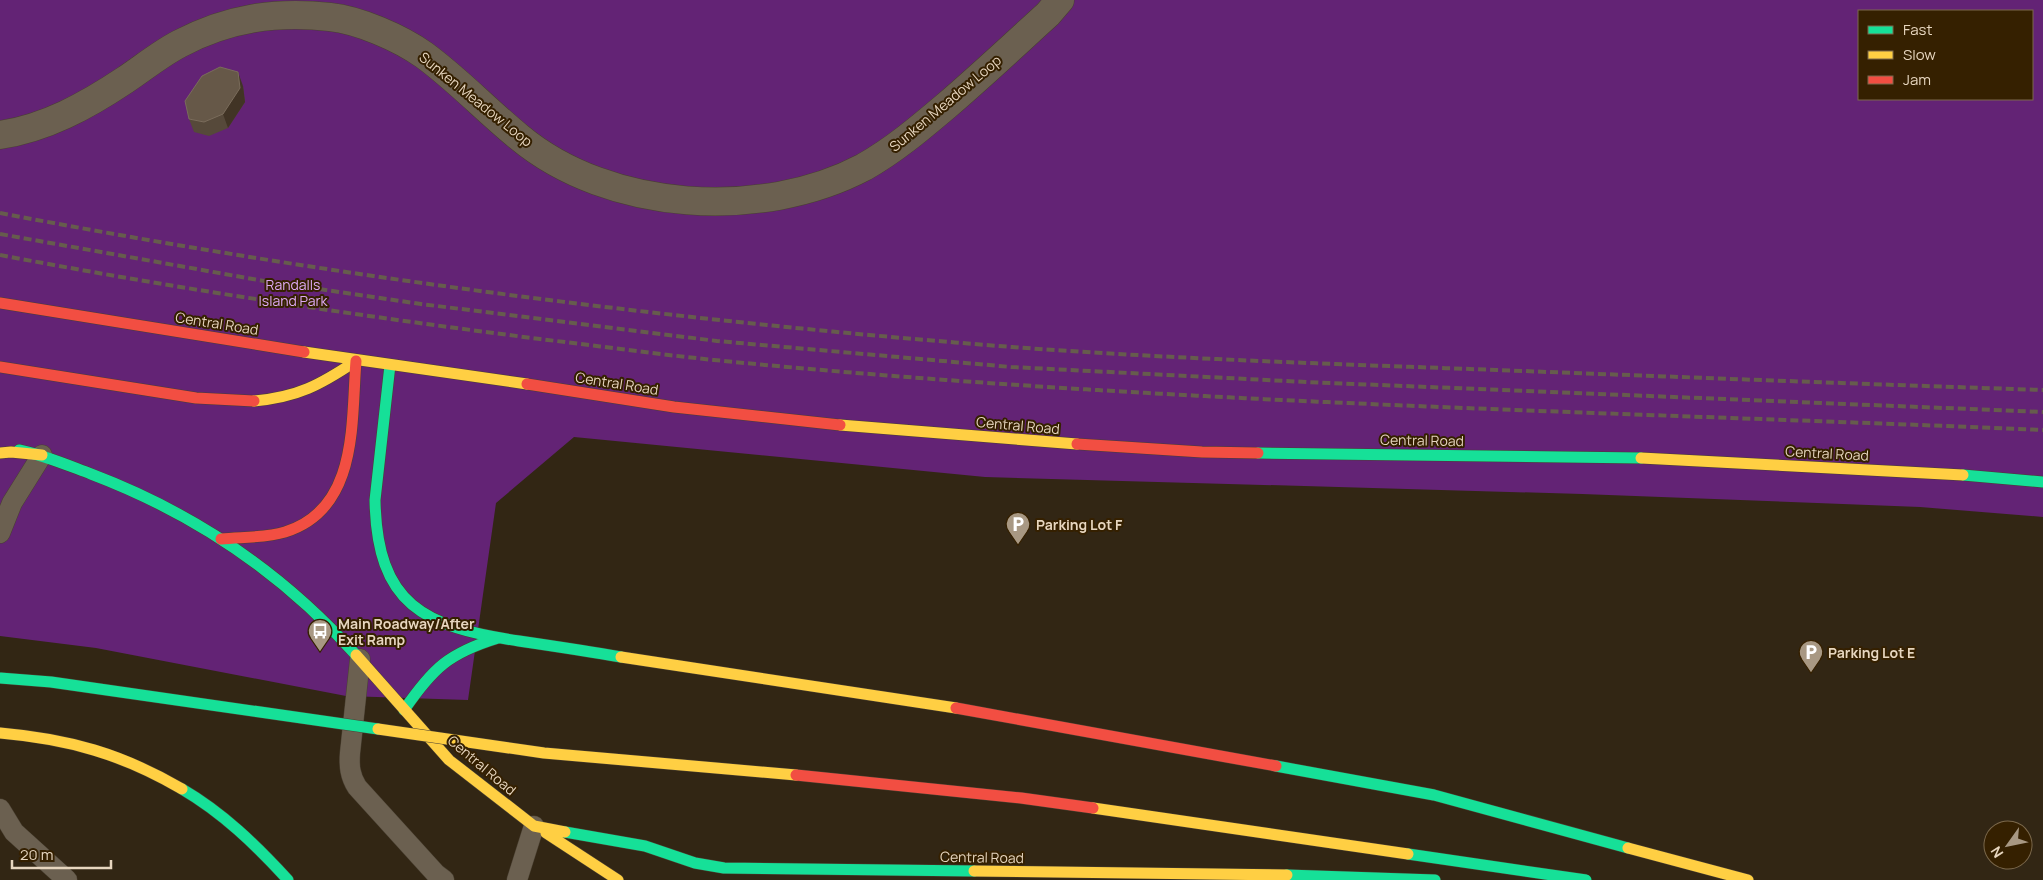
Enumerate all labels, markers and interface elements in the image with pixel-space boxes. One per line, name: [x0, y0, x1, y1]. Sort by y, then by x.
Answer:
legend: [1858, 10, 2033, 100]
text: Fast: [1903, 19, 1932, 40]
text: Slow: [1903, 44, 1936, 65]
street label: Sunken Meadow Loop: [415, 47, 537, 151]
street label: Sunken Meadow Loop: [885, 51, 1005, 155]
text: Jam: [1903, 69, 1931, 90]
park label: Randalls Island Park: [259, 275, 329, 310]
street label: Central Road: [174, 307, 260, 339]
street label: Central Road: [574, 367, 660, 399]
street label: Central Road: [975, 412, 1061, 438]
street label: Central Road: [1380, 430, 1464, 450]
street label: Central Road: [1785, 441, 1869, 465]
parking icon: Parking Lot F: [1005, 511, 1031, 545]
place label: Parking Lot F: [1036, 515, 1123, 534]
place label: Main Roadway/After Exit Ramp: [338, 614, 475, 649]
bus stop icon: Main Roadway/After Exit Ramp: [307, 618, 333, 652]
parking icon: Parking Lot E: [1798, 639, 1824, 673]
place label: Parking Lot E: [1828, 643, 1915, 662]
street label: Central Road: [444, 731, 520, 799]
north arrow: [1983, 820, 2033, 870]
scale bar: [12, 838, 111, 870]
text: N: [1986, 843, 2007, 862]
text: 20 m: [20, 844, 53, 865]
street label: Central Road: [940, 847, 1024, 867]

